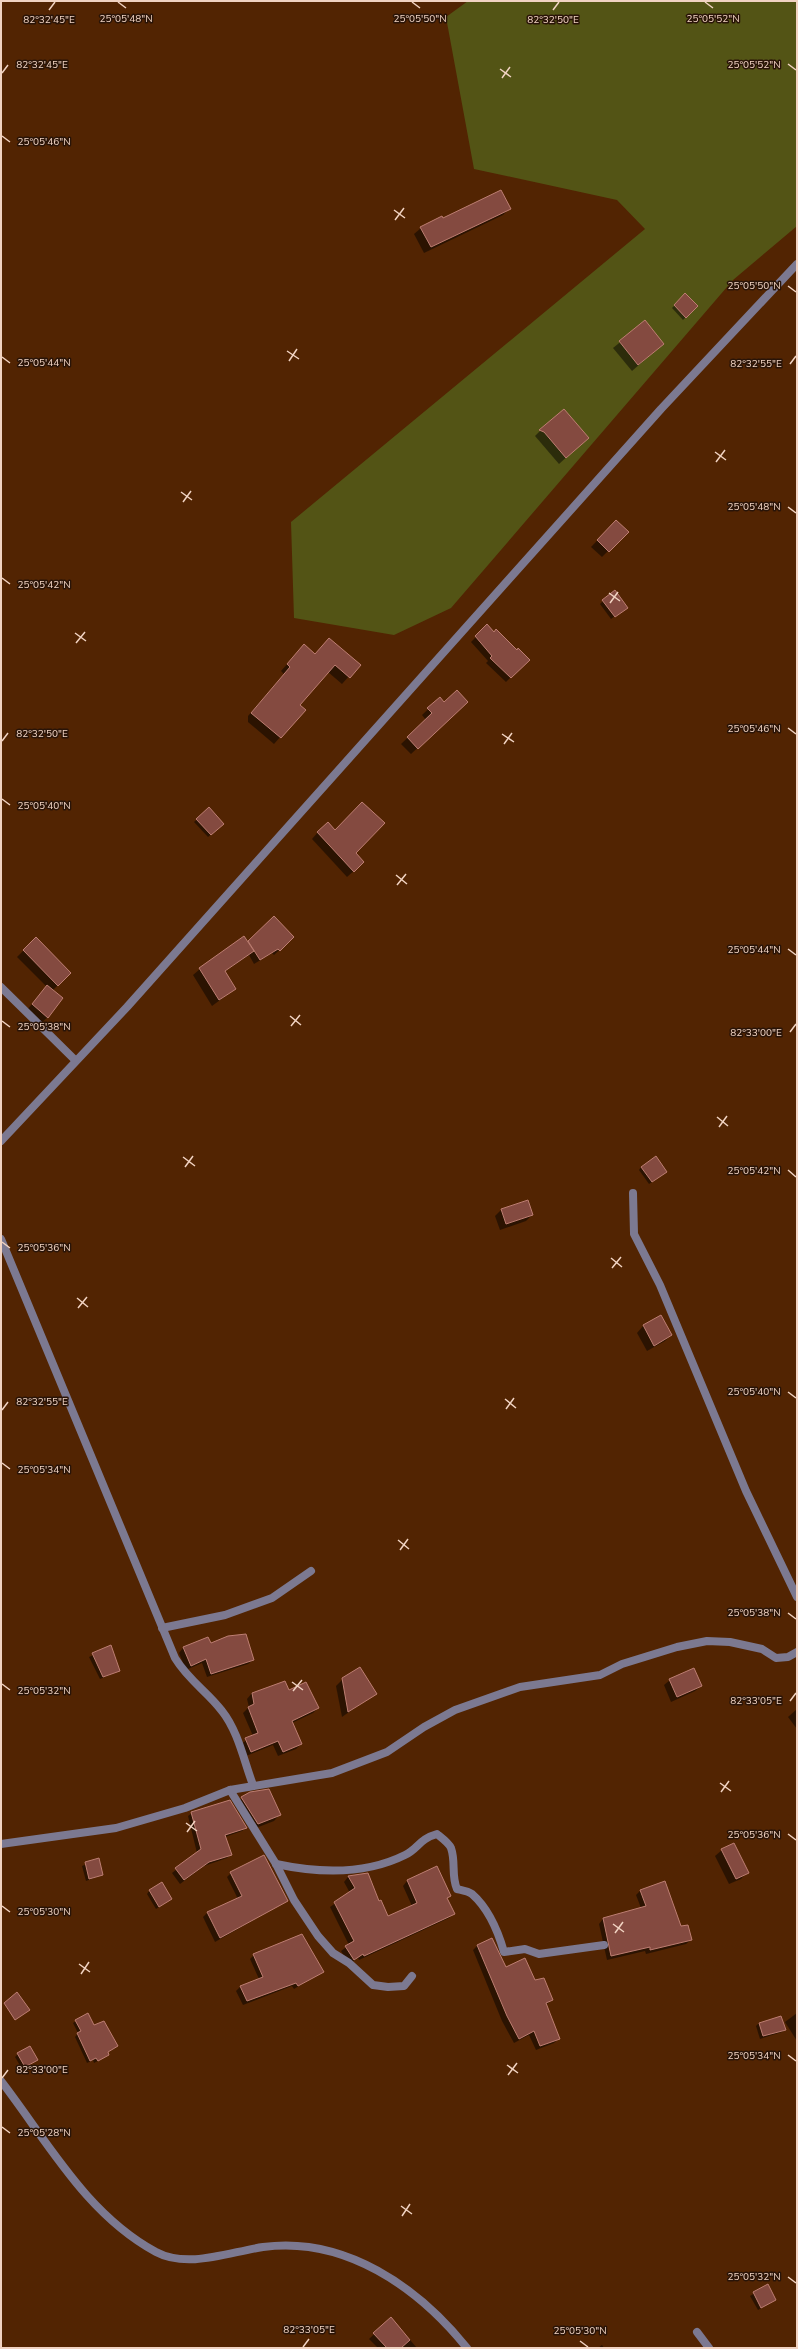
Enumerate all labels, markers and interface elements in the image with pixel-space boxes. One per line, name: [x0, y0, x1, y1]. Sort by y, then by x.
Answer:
text: 25°05'48"N: [99, 12, 153, 26]
text: 25°05'50"N: [393, 12, 447, 26]
text: 25°05'52"N: [686, 12, 740, 26]
text: 82°32'45"E: [23, 13, 75, 27]
text: 82°32'50"E: [527, 13, 579, 27]
text: 82°32'45"E: [16, 58, 68, 72]
text: 25°05'52"N: [727, 58, 781, 72]
text: 25°05'46"N: [17, 135, 71, 149]
text: 25°05'50"N: [727, 279, 781, 293]
text: 25°05'44"N: [17, 356, 71, 370]
text: 82°32'55"E: [730, 357, 782, 371]
text: 25°05'48"N: [727, 500, 781, 514]
text: 25°05'42"N: [17, 578, 71, 592]
text: 25°05'46"N: [727, 722, 781, 736]
text: 82°32'50"E: [16, 727, 68, 741]
text: 25°05'40"N: [17, 799, 71, 813]
text: 25°05'44"N: [727, 943, 781, 957]
text: 25°05'38"N: [17, 1020, 71, 1034]
text: 82°33'00"E: [730, 1026, 782, 1040]
text: 25°05'42"N: [727, 1164, 781, 1178]
text: 25°05'36"N: [17, 1241, 71, 1255]
text: 25°05'40"N: [727, 1385, 781, 1399]
text: 82°32'55"E: [16, 1395, 68, 1409]
text: 25°05'34"N: [17, 1463, 71, 1477]
text: 25°05'38"N: [727, 1606, 781, 1620]
text: 25°05'32"N: [17, 1684, 71, 1698]
text: 82°33'05"E: [730, 1694, 782, 1708]
text: 25°05'36"N: [727, 1828, 781, 1842]
text: 25°05'30"N: [17, 1905, 71, 1919]
text: 25°05'34"N: [727, 2049, 781, 2063]
text: 82°33'00"E: [16, 2063, 68, 2077]
text: 25°05'28"N: [17, 2126, 71, 2140]
text: 25°05'32"N: [727, 2270, 781, 2284]
text: 82°33'05"E: [283, 2323, 335, 2337]
text: 25°05'30"N: [553, 2324, 607, 2338]

